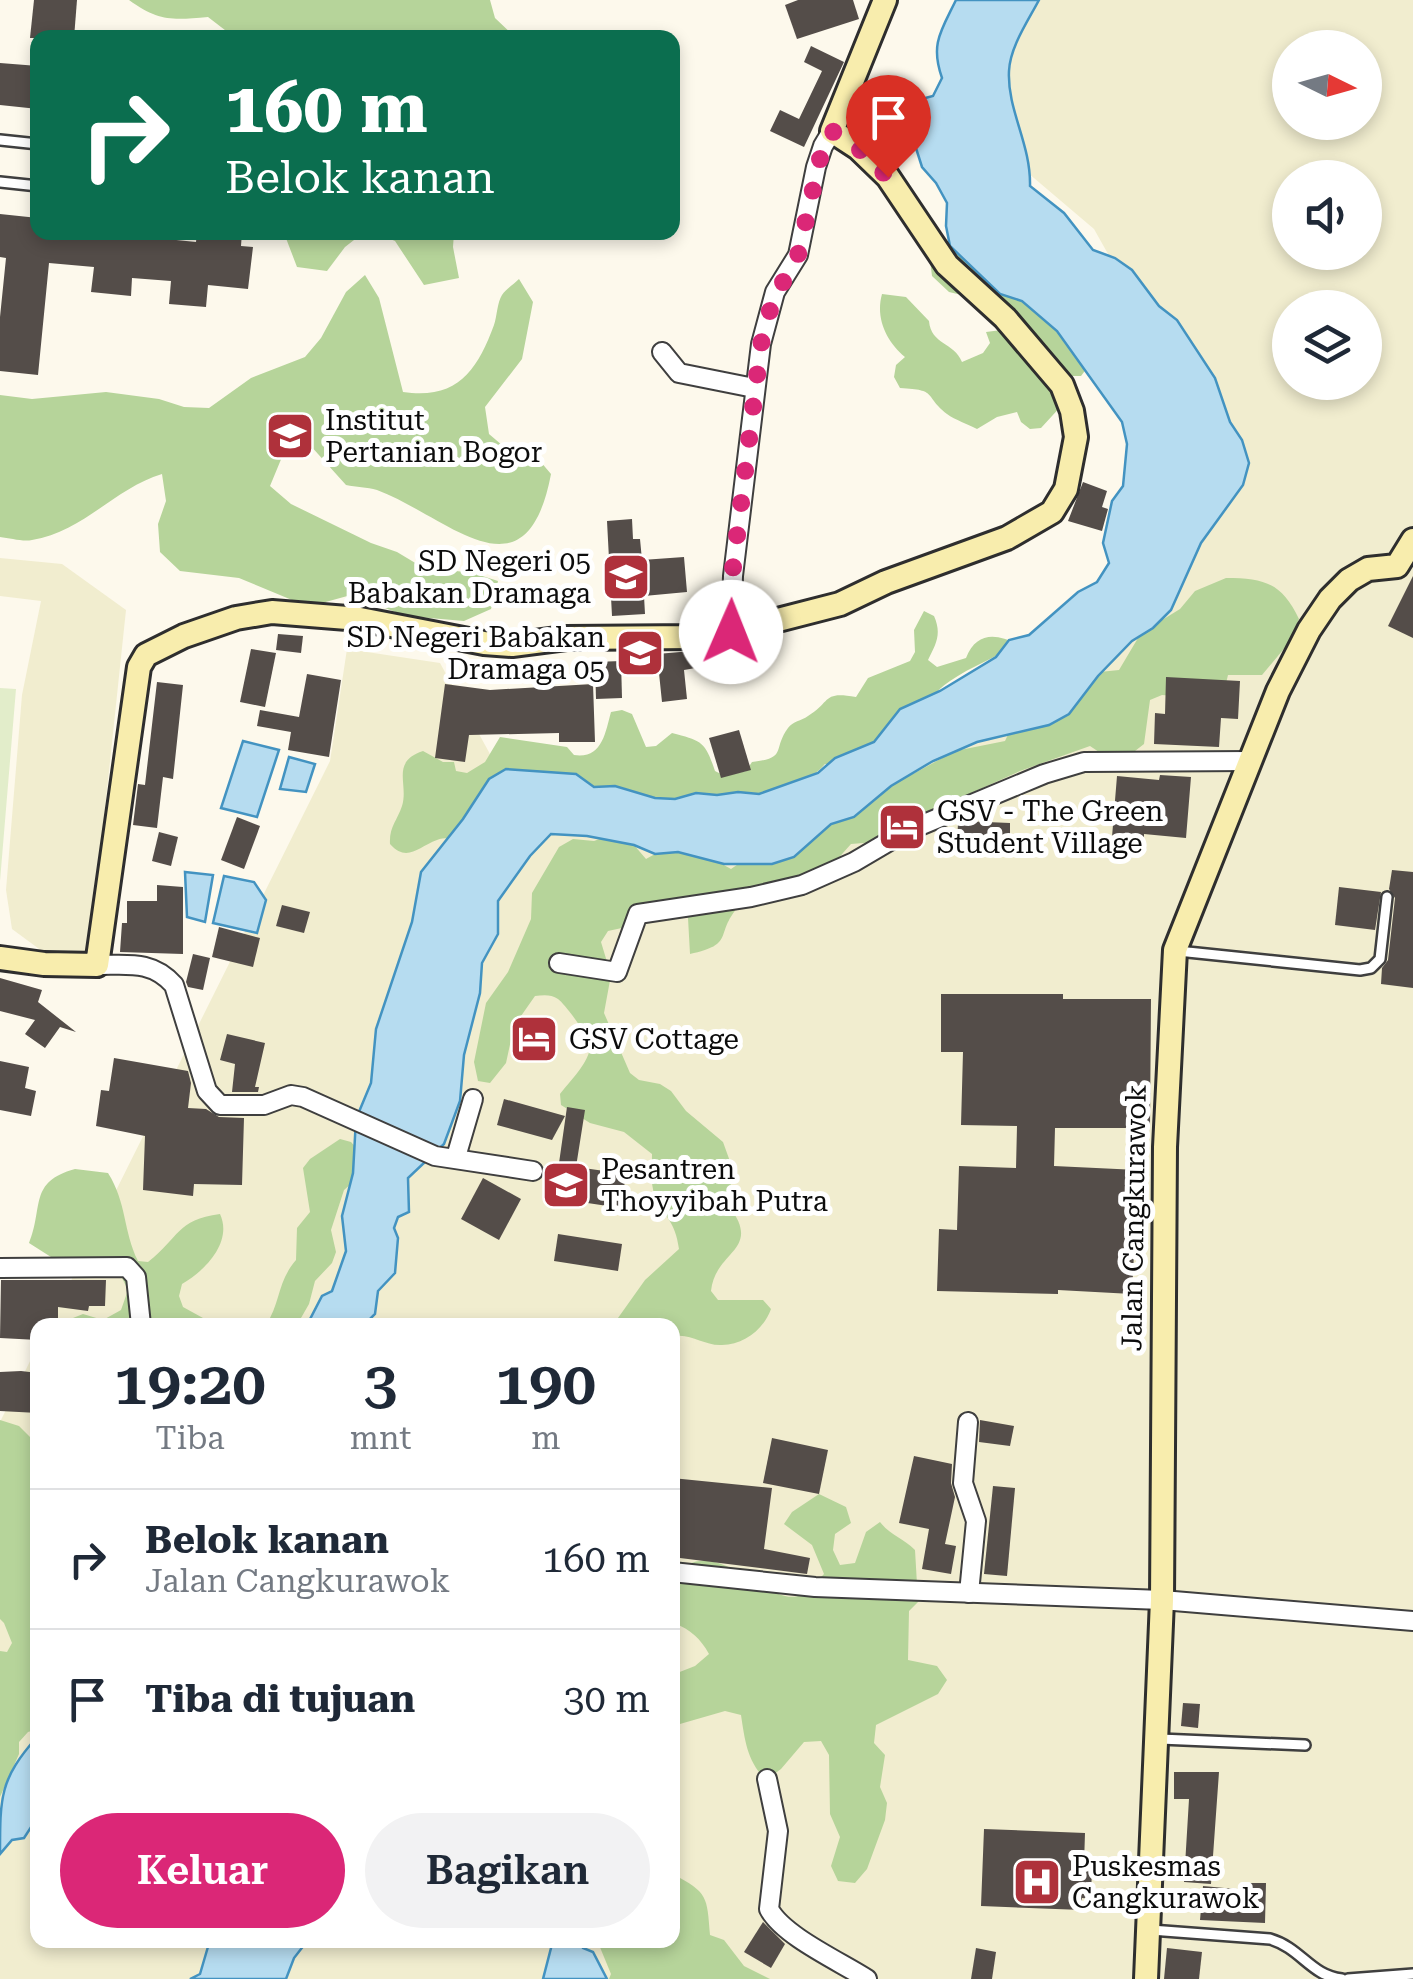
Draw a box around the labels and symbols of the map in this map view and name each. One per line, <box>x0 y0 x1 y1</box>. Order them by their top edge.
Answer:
north arrow <box>1272 30 1382 140</box>
pin <box>846 75 931 178</box>
place label: Institut Pertanian Bogor <box>325 404 542 469</box>
school or university icon: Institut Pertanian Bogor <box>264 410 316 462</box>
place label: SD Negeri 05 Babakan Dramaga <box>348 545 591 610</box>
school or university icon: SD Negeri 05 Babakan Dramaga <box>600 551 652 603</box>
position arrow <box>679 580 783 684</box>
place label: SD Negeri Babakan Dramaga 05 <box>347 621 605 686</box>
school or university icon: SD Negeri Babakan Dramaga 05 <box>614 627 666 679</box>
place label: GSV - The Green Student Village <box>937 795 1163 860</box>
hotel icon: GSV - The Green Student Village <box>876 801 928 853</box>
hotel icon: GSV Cottage <box>508 1013 560 1065</box>
place label: GSV Cottage <box>569 1023 739 1056</box>
street label: Jalan Cangkurawok <box>1115 1084 1153 1352</box>
place label: Pesantren Thoyyibah Putra <box>601 1153 828 1218</box>
school or university icon: Pesantren Thoyyibah Putra <box>540 1159 592 1211</box>
place label: Puskesmas Cangkurawok <box>1072 1850 1260 1915</box>
hospital icon: Puskesmas Cangkurawok <box>1011 1856 1063 1908</box>

